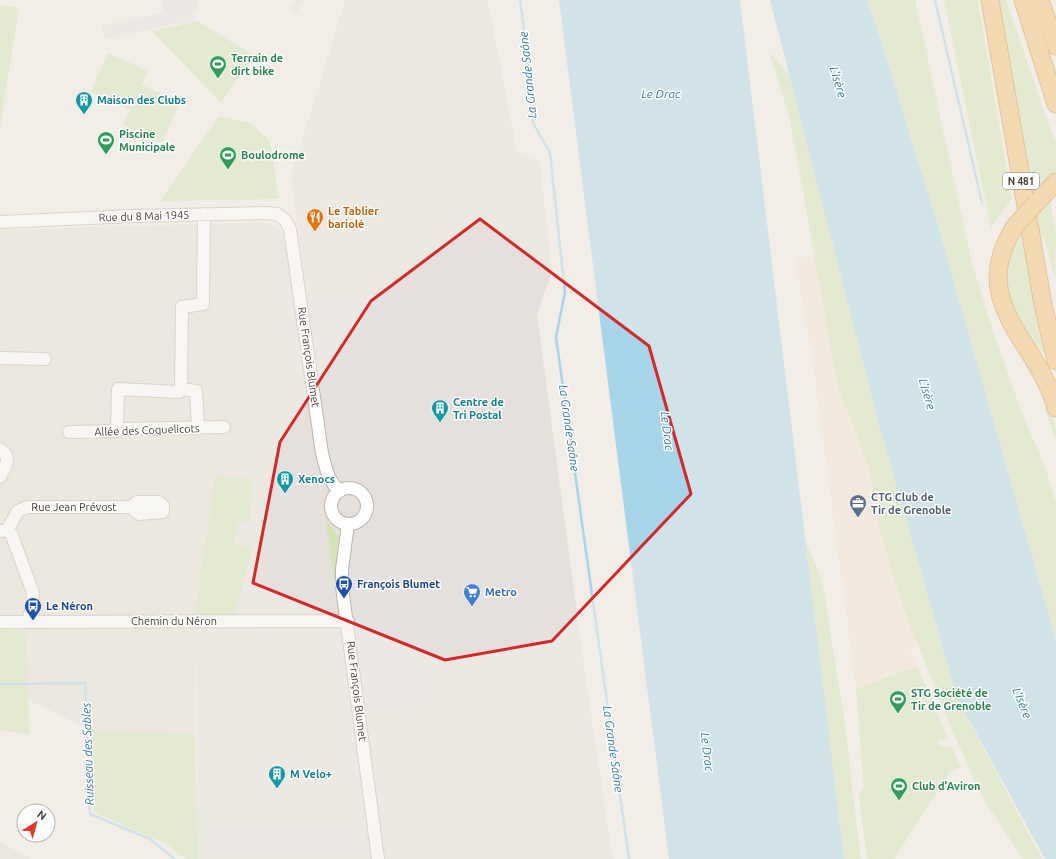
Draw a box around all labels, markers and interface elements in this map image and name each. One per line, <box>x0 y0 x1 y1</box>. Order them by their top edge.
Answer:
water label: La Grande Saône <box>516 31 539 119</box>
place label: Terrain de dirt bike <box>231 52 283 77</box>
sports icon: Terrain de dirt bike <box>208 54 228 79</box>
water label: L'Isère <box>828 65 849 99</box>
water label: Le Drac <box>641 87 681 100</box>
building icon: Maison des Clubs <box>74 90 94 115</box>
place label: Maison des Clubs <box>97 94 186 106</box>
place label: Piscine Municipale <box>119 128 175 153</box>
sports icon: Piscine Municipale <box>96 130 116 155</box>
sports icon: Boulodrome <box>218 145 238 170</box>
place label: Boulodrome <box>241 149 305 161</box>
road number: N 481 <box>1003 173 1039 189</box>
place label: Le Tablier bariolé <box>328 205 379 230</box>
restaurant icon: Le Tablier bariolé <box>305 207 325 232</box>
street label: Rue du 8 Mai 1945 <box>98 208 190 224</box>
street label: Rue François Blumet <box>296 306 322 408</box>
water label: L'Isère <box>917 377 938 411</box>
water label: La Grande Saône <box>557 384 582 472</box>
place label: Centre de Tri Postal <box>453 396 504 421</box>
building icon: Centre de Tri Postal <box>430 398 450 423</box>
water label: Le Drac <box>659 411 676 452</box>
street label: Allée des Coquelicots <box>94 422 200 438</box>
building icon: Xenocs <box>275 469 295 494</box>
place label: Xenocs <box>298 473 335 485</box>
place label: CTG Club de Tir de Grenoble <box>871 491 951 516</box>
office icon: CTG Club de Tir de Grenoble <box>848 493 868 518</box>
street label: Rue Jean Prévost <box>31 501 117 513</box>
bus stop icon: François Blumet <box>334 574 354 599</box>
place label: François Blumet <box>357 578 440 590</box>
supermarket icon: Metro <box>462 582 482 607</box>
place label: Metro <box>485 586 517 598</box>
bus stop icon: Le Néron <box>23 596 43 621</box>
place label: Le Néron <box>46 600 93 612</box>
street label: Chemin du Néron <box>131 615 217 627</box>
street label: Rue François Blumet <box>345 640 369 742</box>
water label: L'Isère <box>1010 686 1034 720</box>
place label: STG Société de Tir de Grenoble <box>911 687 991 712</box>
sports icon: STG Société de Tir de Grenoble <box>888 689 908 714</box>
water label: Ruisseau des Sables <box>79 703 96 806</box>
water label: La Grande Saône <box>601 705 626 793</box>
water label: Le Drac <box>699 732 716 773</box>
building icon: M Velo+ <box>267 764 287 789</box>
place label: M Velo+ <box>290 768 332 780</box>
sports icon: Club d'Aviron <box>889 776 909 801</box>
place label: Club d'Aviron <box>912 780 981 792</box>
north arrow <box>16 803 56 843</box>
text: N <box>35 808 49 822</box>

